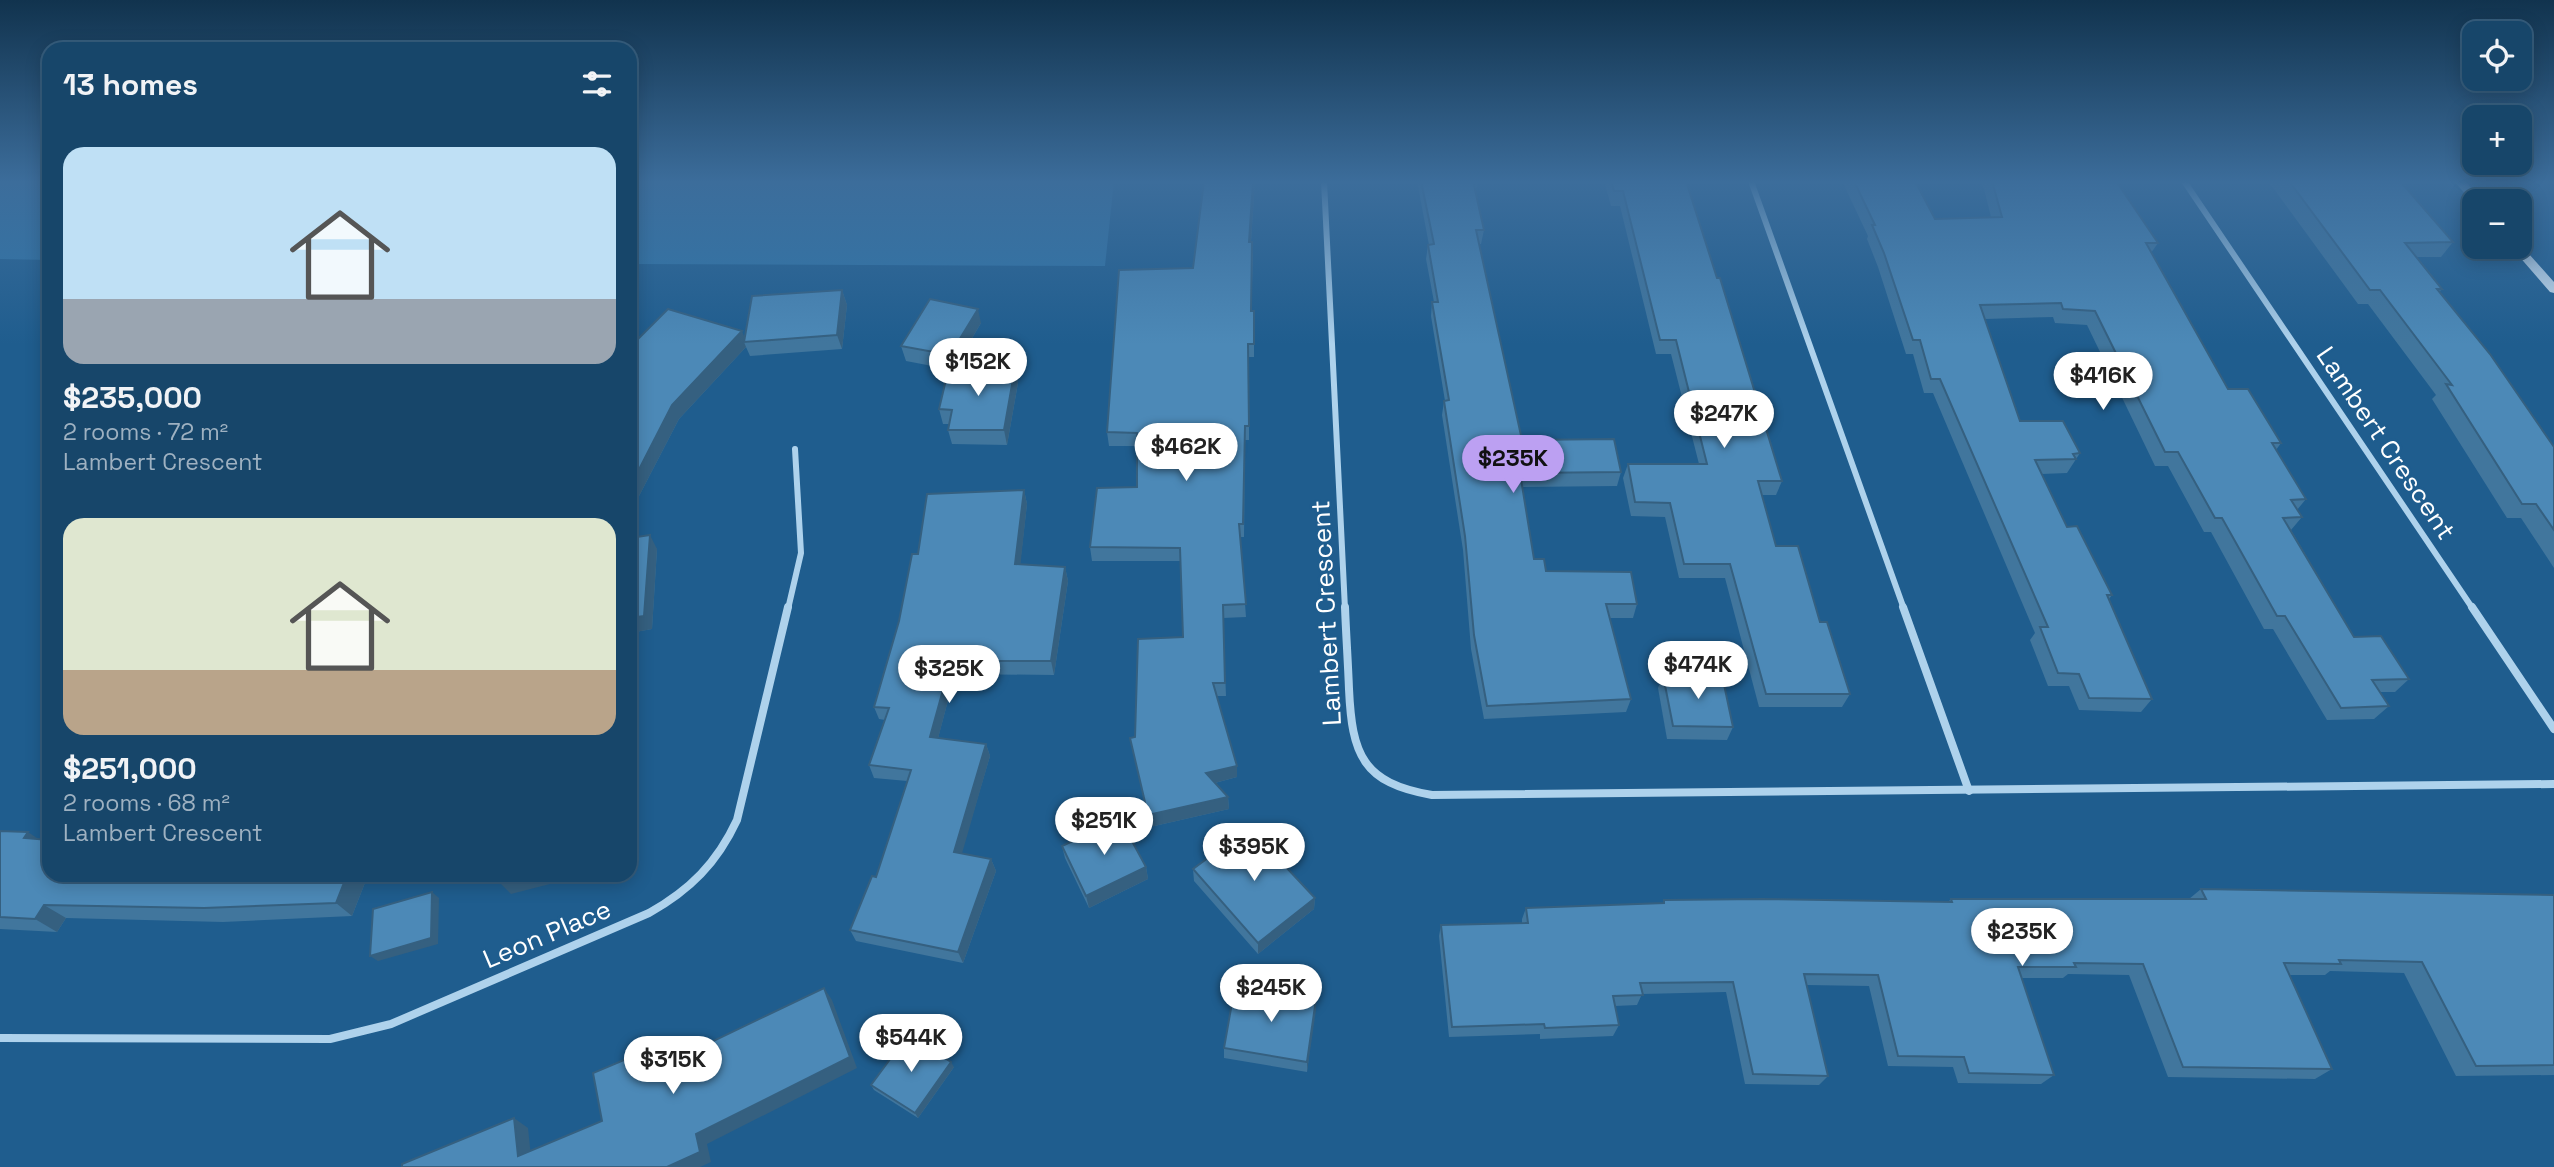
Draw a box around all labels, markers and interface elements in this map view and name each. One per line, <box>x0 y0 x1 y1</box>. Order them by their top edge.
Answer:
map controls <box>2462 21 2532 259</box>
button: locate <box>2462 21 2532 91</box>
text: 13 homes <box>63 65 198 104</box>
icon: filters <box>578 65 616 103</box>
button: + <box>2462 105 2532 175</box>
button: − <box>2462 189 2532 259</box>
icon: home <box>277 192 403 318</box>
pin: $152K <box>929 338 1027 398</box>
street label: Lambert Crescent <box>2309 340 2463 546</box>
text: $152K <box>945 346 1011 376</box>
pin: $416K <box>2054 352 2152 412</box>
text: $416K <box>2070 360 2136 390</box>
text: $235,000 <box>63 378 202 417</box>
pin: $247K <box>1675 391 1773 450</box>
text: $247K <box>1690 398 1758 428</box>
text: 2 rooms · 72 m² <box>63 417 228 447</box>
pin: $462K <box>1137 424 1235 483</box>
text: $462K <box>1151 431 1221 461</box>
pin: $235K <box>1464 435 1562 495</box>
text: $235K <box>1478 443 1548 473</box>
text: Lambert Crescent <box>63 447 263 477</box>
street label: Lambert Crescent <box>1303 499 1349 727</box>
icon: home <box>277 563 403 689</box>
pin: $474K <box>1649 642 1747 701</box>
pin: $325K <box>900 646 998 705</box>
text: $474K <box>1664 649 1732 679</box>
text: $325K <box>914 653 984 683</box>
text: $251,000 <box>63 749 197 788</box>
text: 2 rooms · 68 m² <box>63 788 230 818</box>
pin: $251K <box>1055 798 1153 857</box>
text: $251K <box>1071 805 1137 835</box>
text: Lambert Crescent <box>63 818 263 848</box>
pin: $395K <box>1205 824 1303 883</box>
text: $395K <box>1219 831 1289 861</box>
street label: Leon Place <box>478 892 616 976</box>
pin: $235K <box>1973 908 2071 968</box>
text: $235K <box>1987 916 2057 946</box>
pin: $245K <box>1222 964 1320 1024</box>
text: $245K <box>1236 972 1306 1002</box>
pin: $544K <box>862 1014 960 1074</box>
text: $544K <box>875 1022 947 1052</box>
pin: $315K <box>624 1036 722 1096</box>
text: $315K <box>640 1044 706 1074</box>

